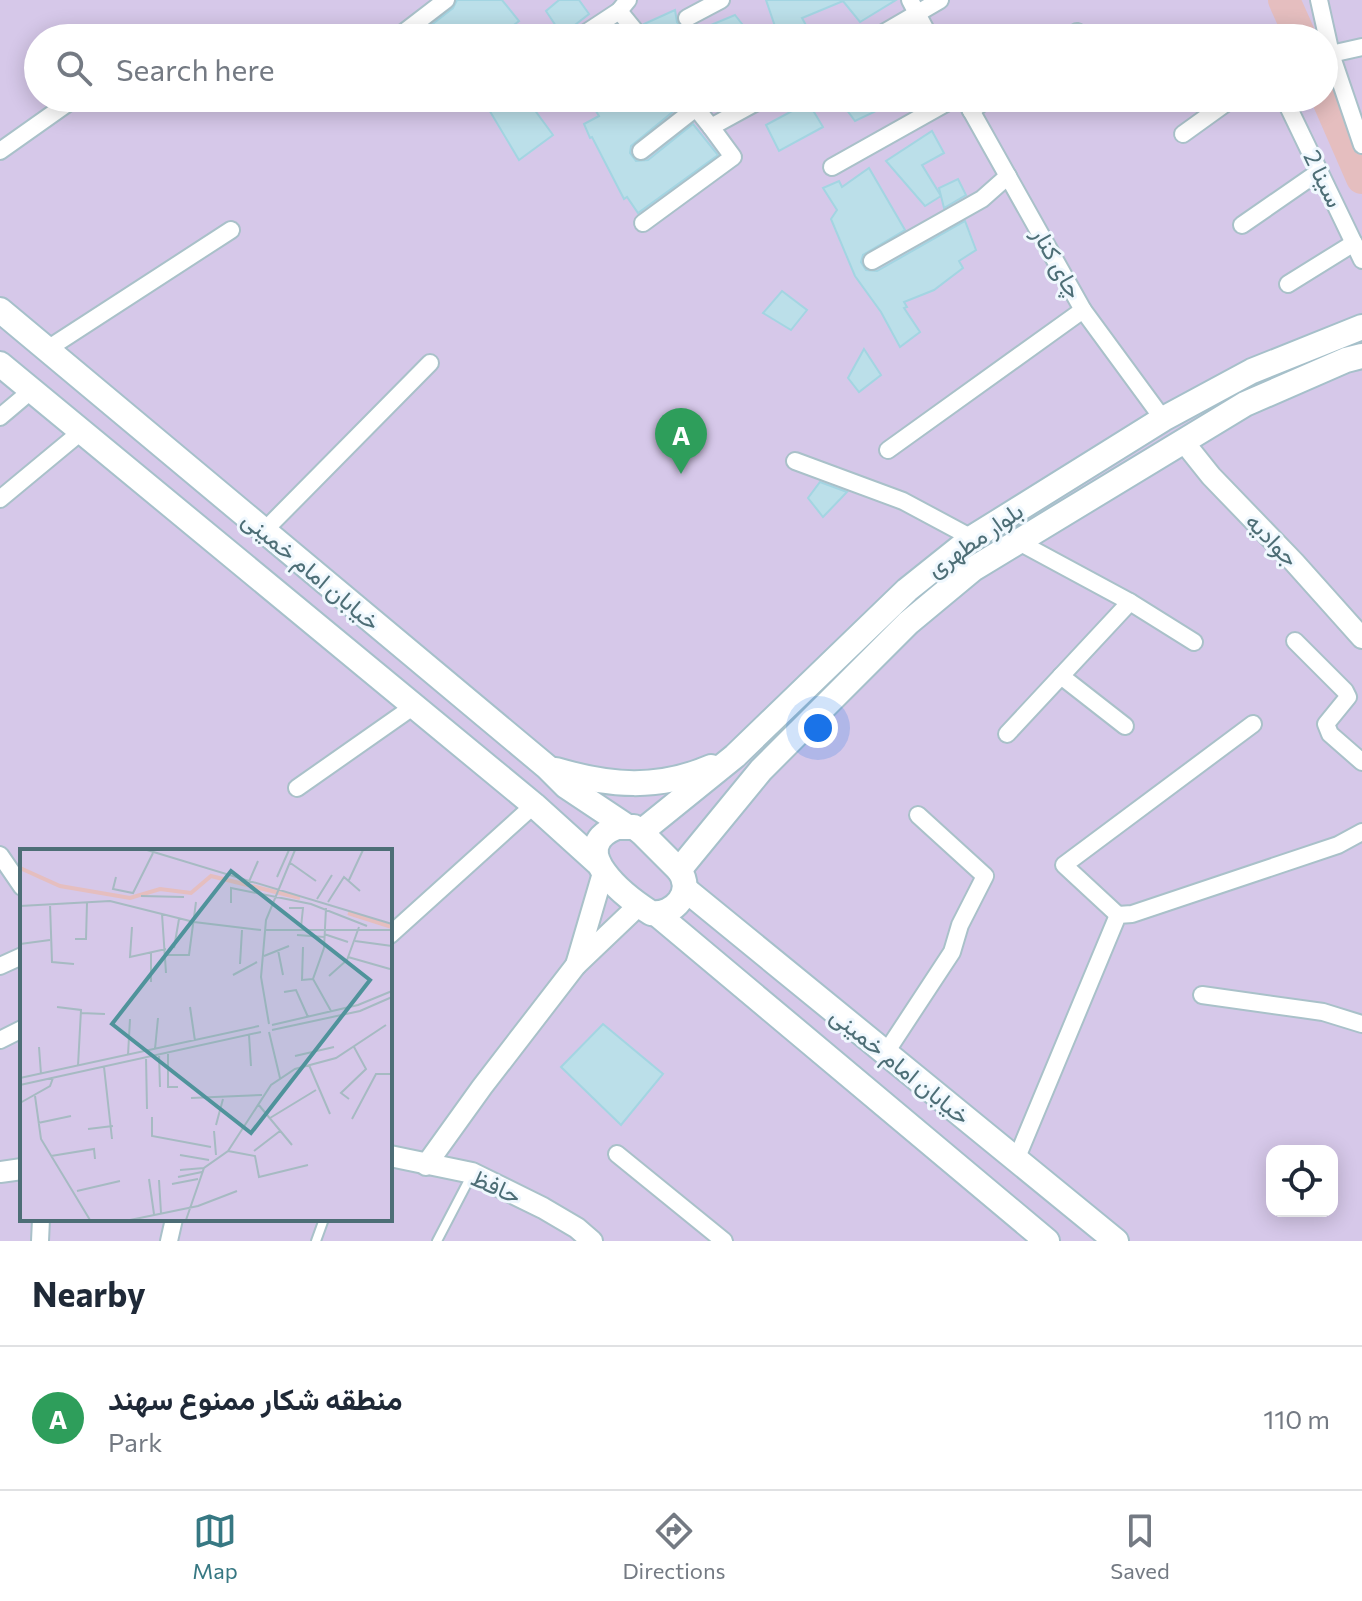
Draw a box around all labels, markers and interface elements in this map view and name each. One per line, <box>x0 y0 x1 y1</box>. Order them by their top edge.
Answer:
search box <box>24 24 1338 112</box>
icon: search <box>52 46 96 90</box>
text: Search here <box>116 50 275 87</box>
street label: سینا 2 <box>1297 145 1351 212</box>
street label: چای کنار <box>1024 221 1090 304</box>
pin: A <box>655 408 707 474</box>
street label: بلوار مطهری <box>920 495 1029 584</box>
street label: خیابان امام خمینی <box>235 504 387 638</box>
street label: جوادیه <box>1239 506 1306 573</box>
your location <box>798 708 838 748</box>
inset map <box>20 849 392 1221</box>
street label: خیابان امام خمینی <box>823 1000 977 1132</box>
map controls <box>1266 1145 1338 1217</box>
button: locate <box>1266 1145 1338 1217</box>
street label: حافظ <box>467 1162 526 1209</box>
text: Nearby <box>32 1272 146 1314</box>
text: منطقه شکار ممنوع سهند <box>108 1379 403 1416</box>
text: A <box>49 1403 67 1434</box>
text: 110 m <box>1263 1403 1330 1434</box>
text: Park <box>108 1426 162 1457</box>
tab: Map <box>192 1509 238 1584</box>
tab: Directions <box>622 1509 726 1584</box>
tab: Saved <box>1110 1509 1170 1584</box>

